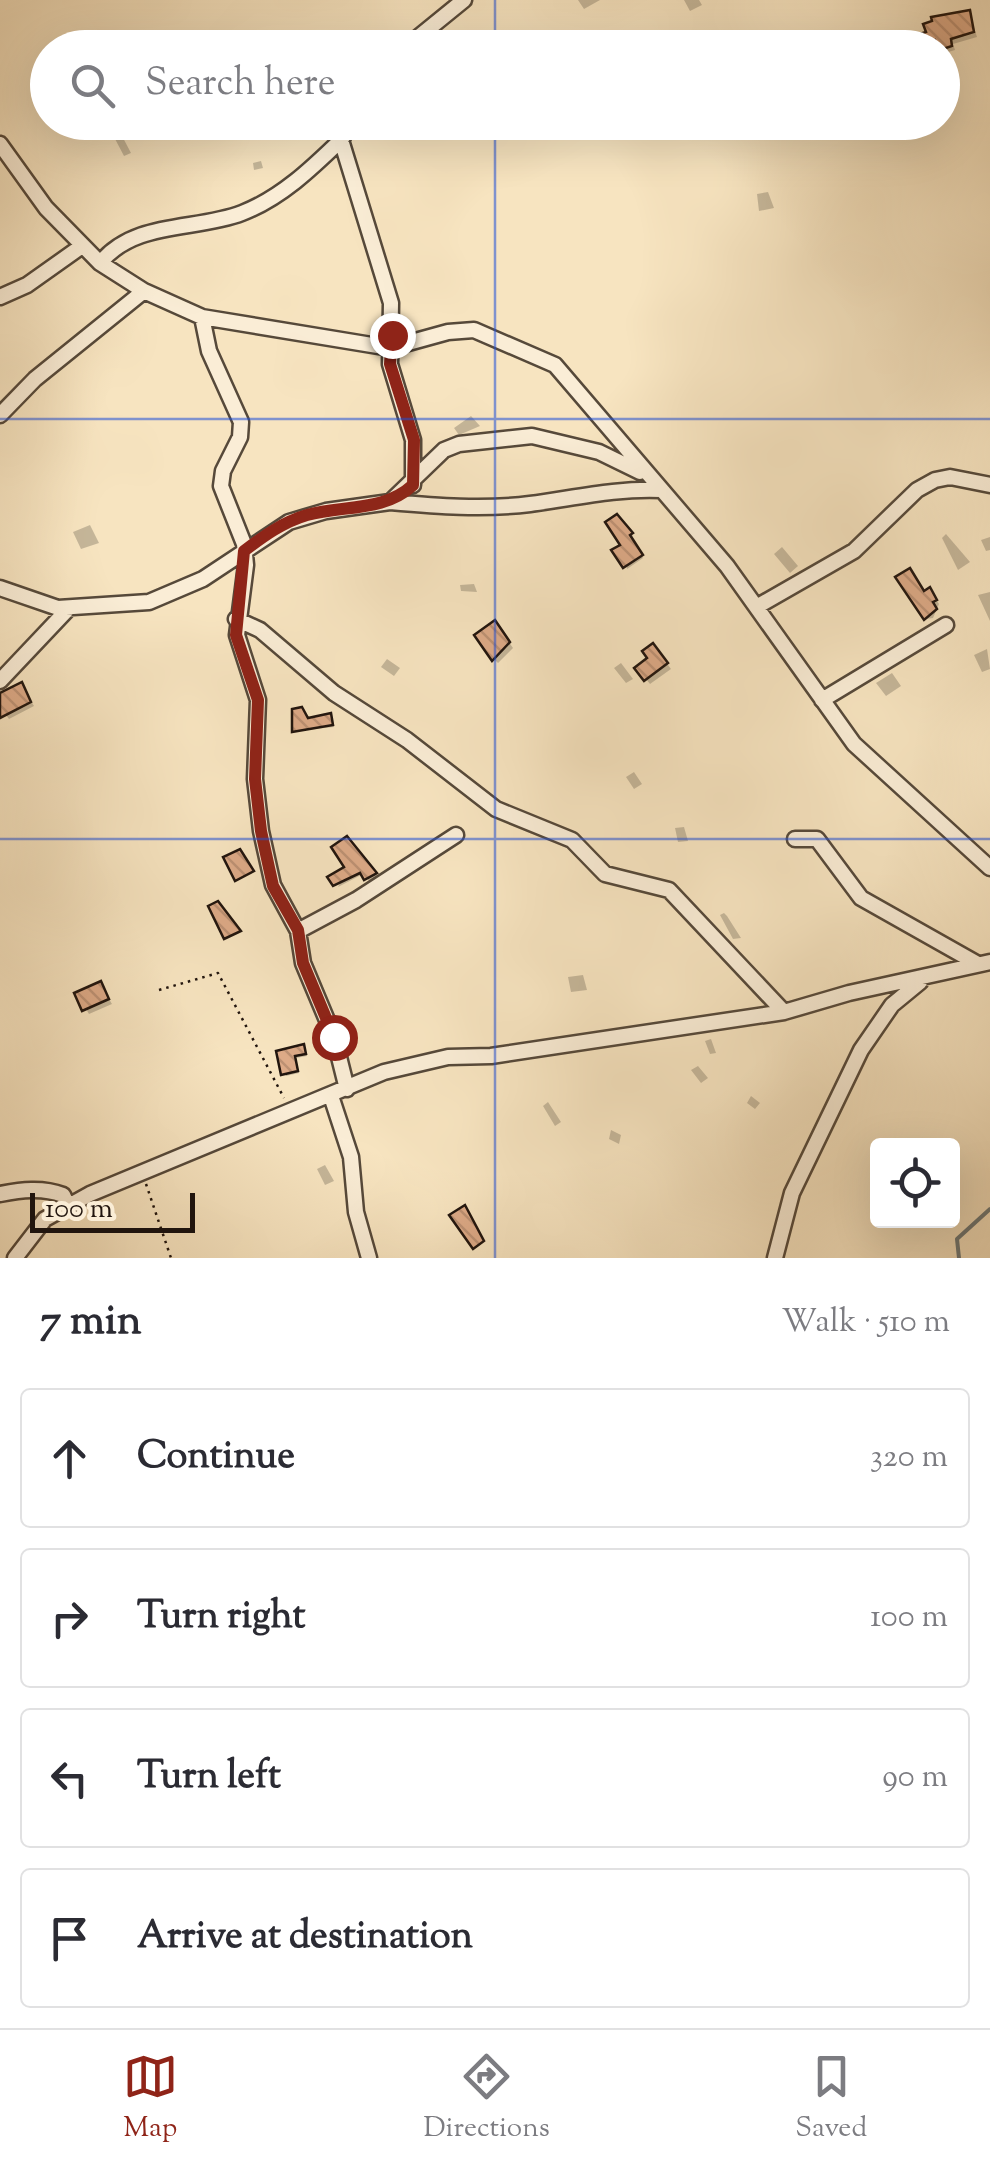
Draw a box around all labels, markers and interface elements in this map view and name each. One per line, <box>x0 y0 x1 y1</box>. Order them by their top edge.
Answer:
search box <box>30 30 960 140</box>
icon: search <box>65 58 120 113</box>
text: Search here <box>145 58 336 112</box>
route end <box>370 313 416 359</box>
route start <box>312 1015 358 1061</box>
map controls <box>870 1138 960 1228</box>
button: locate <box>870 1138 960 1228</box>
scale bar <box>30 1188 195 1232</box>
text: 100 m <box>45 1190 113 1230</box>
text: 7 min <box>40 1293 141 1353</box>
text: Walk · 510 m <box>781 1300 950 1346</box>
icon: ahead <box>42 1431 97 1486</box>
text: Continue <box>137 1431 295 1485</box>
text: 320 m <box>870 1435 948 1481</box>
icon: right <box>42 1591 97 1646</box>
text: Turn right <box>137 1591 305 1645</box>
text: 100 m <box>870 1595 948 1641</box>
icon: left <box>42 1751 97 1806</box>
text: Turn left <box>137 1751 281 1805</box>
text: 90 m <box>882 1755 948 1801</box>
icon: arrive <box>42 1911 97 1966</box>
text: Arrive at destination <box>137 1911 473 1965</box>
tab: Map <box>123 2049 178 2149</box>
tab: Directions <box>423 2049 550 2149</box>
tab: Saved <box>795 2049 867 2149</box>

